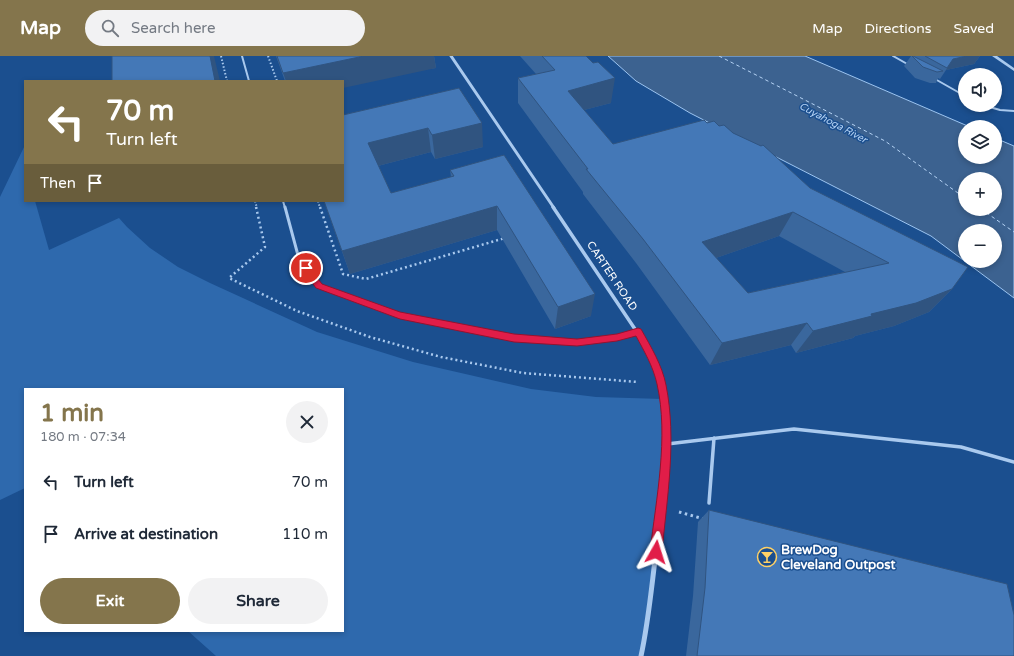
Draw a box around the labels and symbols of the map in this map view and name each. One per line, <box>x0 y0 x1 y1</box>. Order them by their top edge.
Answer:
water label: Cuyahoga River <box>797 100 870 146</box>
street label: CARTER ROAD <box>584 239 640 313</box>
pin <box>289 251 323 285</box>
position arrow <box>635 531 677 573</box>
place label: BrewDog Cleveland Outpost <box>781 542 895 573</box>
bar icon: BrewDog Cleveland Outpost <box>756 546 778 568</box>

